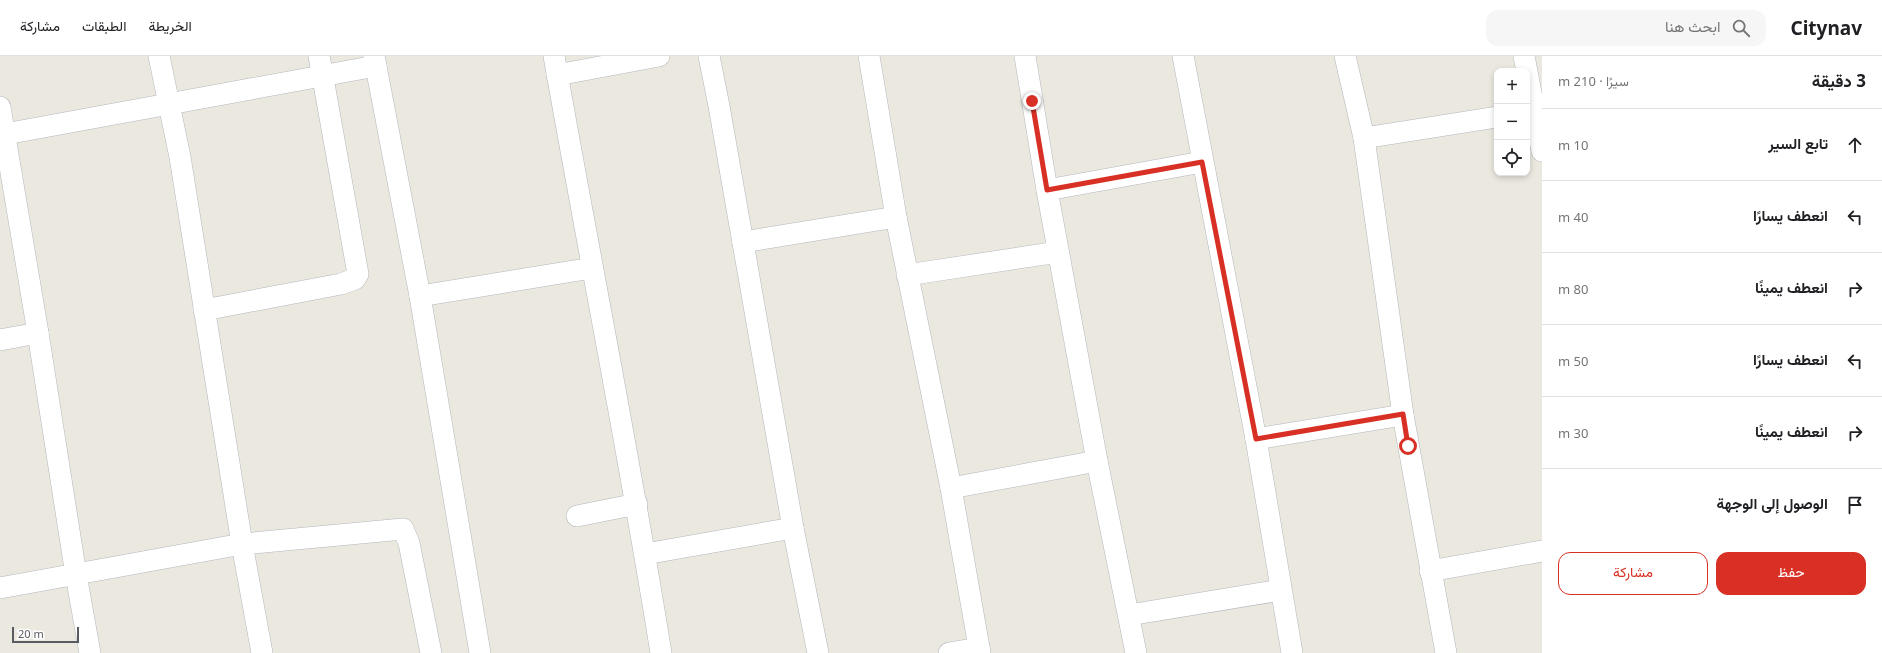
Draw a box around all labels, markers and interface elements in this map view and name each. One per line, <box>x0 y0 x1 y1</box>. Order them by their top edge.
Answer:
search box <box>1486 10 1766 46</box>
text: Citynav <box>1790 15 1862 41</box>
text: مشاركة <box>20 16 60 35</box>
text: الطبقات <box>82 16 126 35</box>
text: الخريطة <box>148 16 192 35</box>
text: ابحث هنا <box>1665 16 1720 36</box>
icon: search <box>1730 17 1752 39</box>
map controls <box>1494 68 1530 176</box>
button: + <box>1494 68 1530 104</box>
text: 3 دقيقة <box>1812 69 1866 92</box>
text: سيرًا · 210 m <box>1558 72 1629 90</box>
route end <box>1023 92 1041 110</box>
button: − <box>1494 104 1530 140</box>
text: تابع السير <box>1768 133 1828 153</box>
icon: ahead <box>1844 134 1866 156</box>
text: 10 m <box>1558 136 1588 154</box>
button: locate <box>1494 140 1530 176</box>
text: انعطف يسارًا <box>1753 205 1828 225</box>
icon: left <box>1844 206 1866 228</box>
text: 40 m <box>1558 208 1588 226</box>
text: انعطف يمينًا <box>1755 277 1828 297</box>
icon: right <box>1844 278 1866 300</box>
text: 80 m <box>1558 280 1588 298</box>
text: انعطف يسارًا <box>1753 349 1828 369</box>
icon: left <box>1844 350 1866 372</box>
text: 50 m <box>1558 352 1588 370</box>
text: انعطف يمينًا <box>1755 421 1828 441</box>
icon: right <box>1844 422 1866 444</box>
text: 30 m <box>1558 424 1588 442</box>
route start <box>1399 437 1417 455</box>
text: الوصول إلى الوجهة <box>1717 493 1828 513</box>
icon: arrive <box>1844 494 1866 516</box>
button: مشاركة <box>1558 552 1708 595</box>
button: حفظ <box>1716 552 1866 595</box>
scale bar <box>12 625 79 644</box>
text: 20 m <box>18 626 44 641</box>

